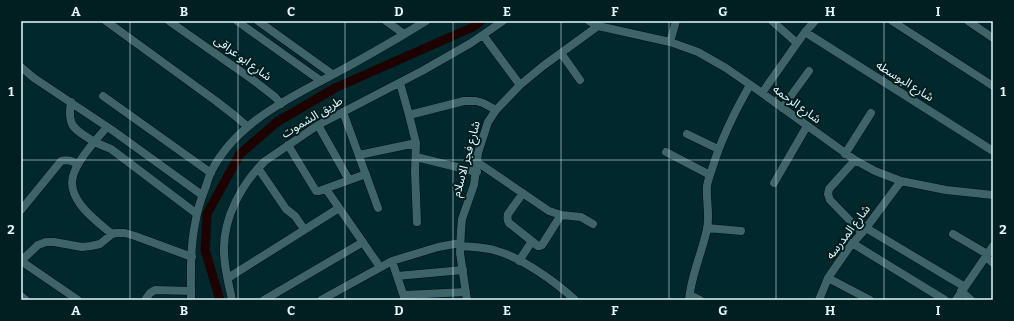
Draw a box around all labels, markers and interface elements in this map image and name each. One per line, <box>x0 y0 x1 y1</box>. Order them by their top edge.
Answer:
text: A <box>71 4 81 19</box>
text: B <box>180 4 188 19</box>
text: C <box>287 4 295 19</box>
text: D <box>394 4 404 19</box>
text: E <box>503 4 511 19</box>
text: F <box>611 4 619 19</box>
text: G <box>718 4 728 19</box>
text: H <box>825 4 835 19</box>
text: I <box>936 4 941 19</box>
street label: شارع ابو عراقى <box>210 33 274 85</box>
street label: شارع البوسطه <box>873 58 936 106</box>
street label: شارع الرحمه <box>769 82 824 128</box>
text: 1 <box>8 84 14 99</box>
text: 1 <box>1000 84 1006 99</box>
street label: طريق الشموت <box>279 93 346 142</box>
street label: شارع فجر الاسلام <box>449 119 485 199</box>
street label: شارع المدرسه <box>823 202 875 263</box>
text: 2 <box>7 222 15 237</box>
text: 2 <box>999 222 1007 237</box>
text: A <box>71 303 81 318</box>
text: B <box>180 303 188 318</box>
text: C <box>287 303 295 318</box>
text: D <box>394 303 404 318</box>
text: E <box>503 303 511 318</box>
text: F <box>611 303 619 318</box>
text: G <box>718 303 728 318</box>
text: H <box>825 303 835 318</box>
text: I <box>936 303 941 318</box>

